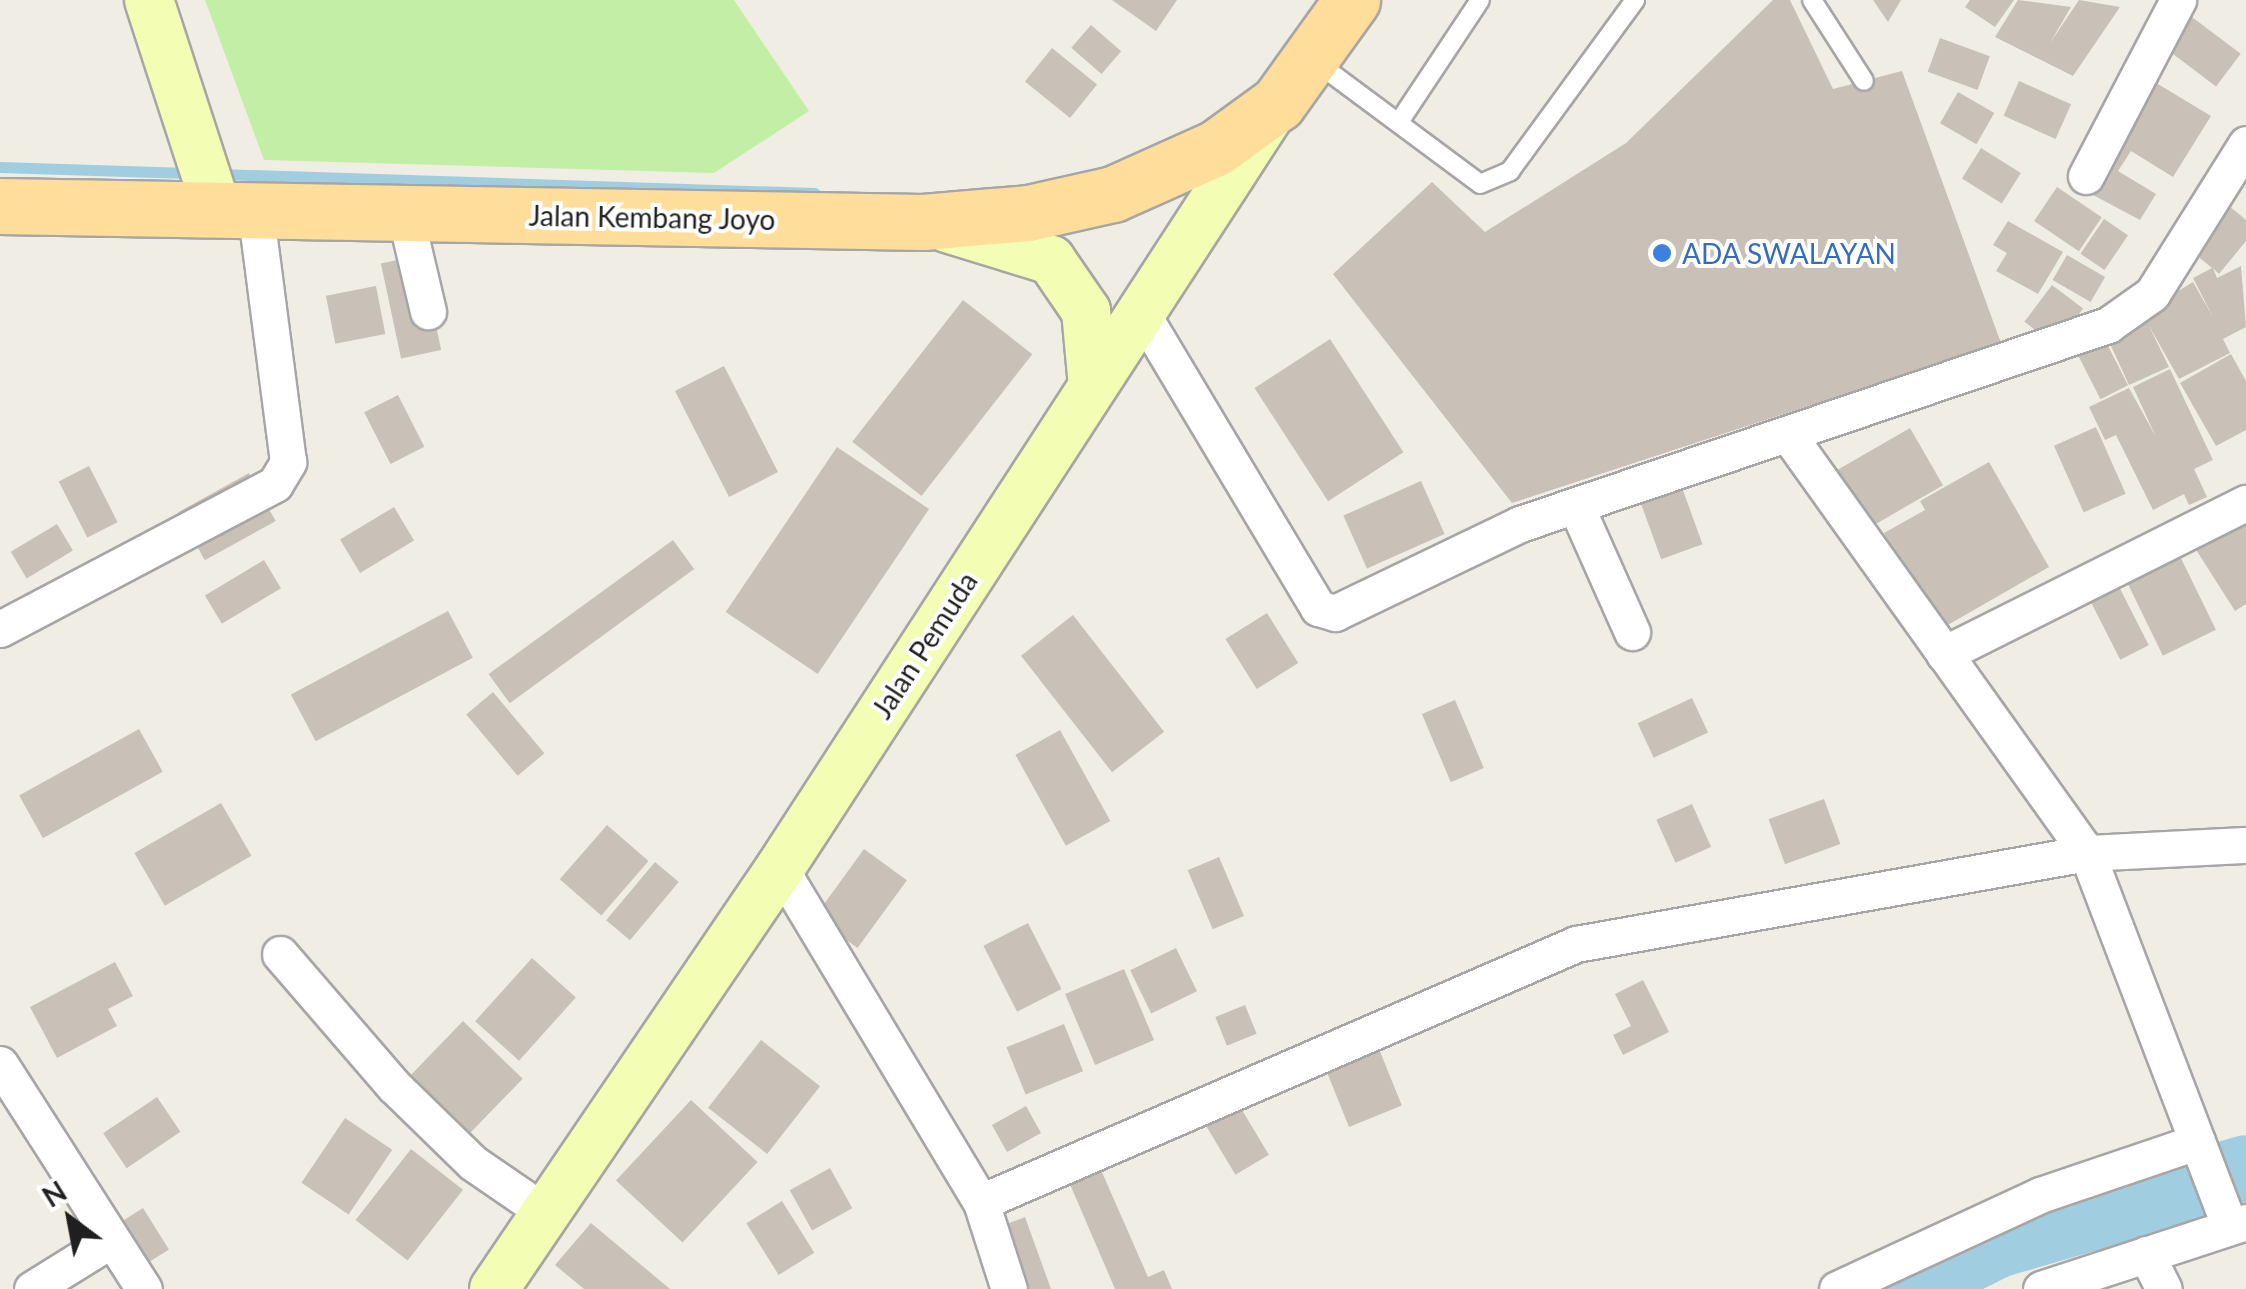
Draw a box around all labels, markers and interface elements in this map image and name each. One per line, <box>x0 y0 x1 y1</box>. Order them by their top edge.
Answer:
street label: Jalan Kembang Joyo <box>528 198 776 236</box>
place label: ADA SWALAYAN <box>1682 236 1897 270</box>
marker: ADA SWALAYAN <box>1651 242 1673 264</box>
street label: Jalan Pemuda <box>864 566 984 724</box>
north arrow <box>20 1169 120 1269</box>
text: N <box>36 1173 72 1214</box>

